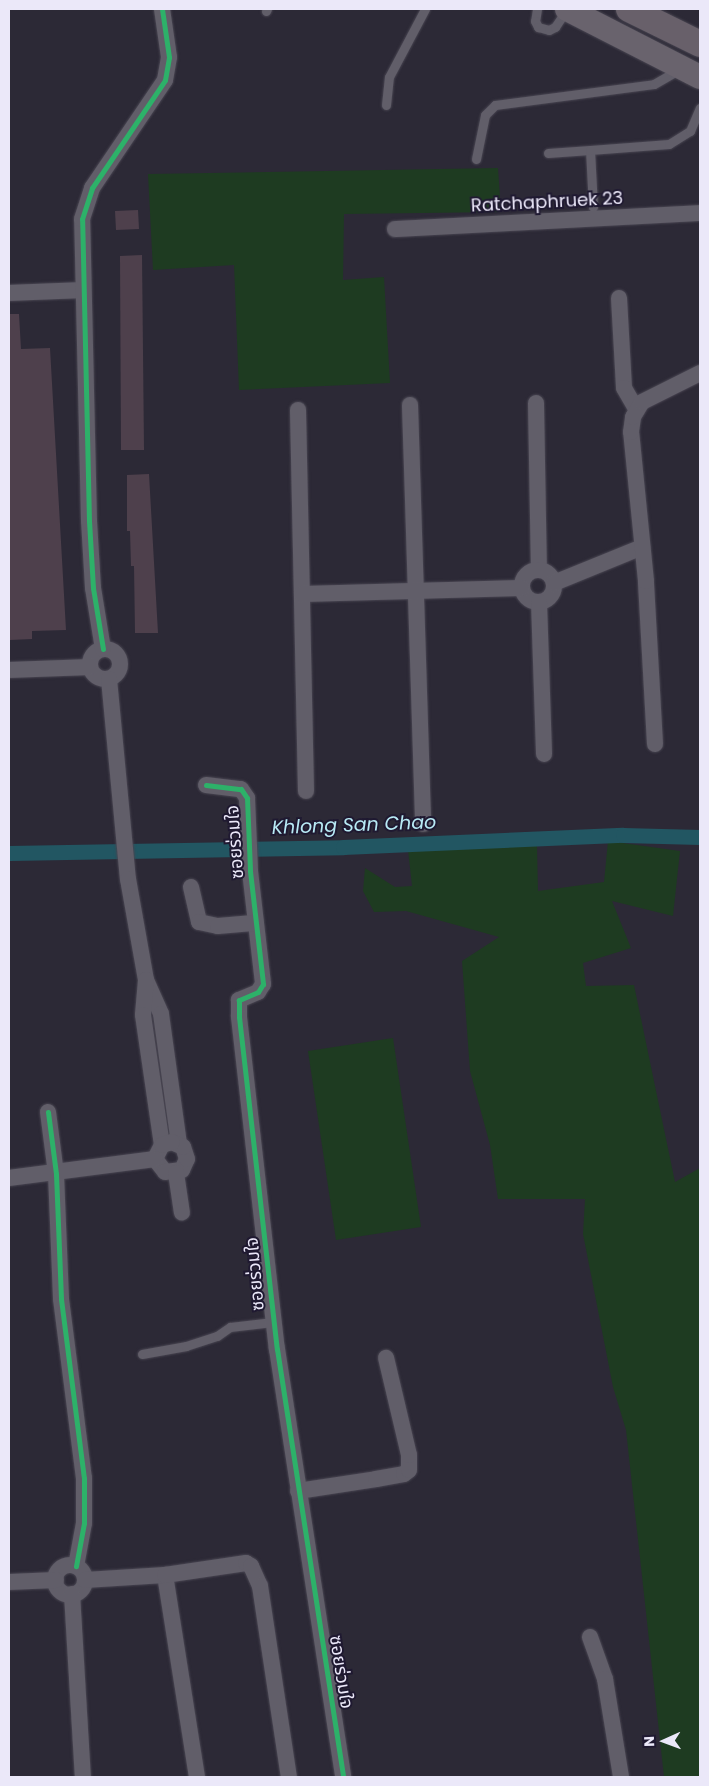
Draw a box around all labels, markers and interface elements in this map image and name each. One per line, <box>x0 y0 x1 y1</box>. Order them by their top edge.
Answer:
street label: Ratchaphruek 23 <box>470 187 624 217</box>
street label: ซอยร่วมใจ <box>222 804 248 880</box>
water label: Khlong San Chao <box>271 811 437 839</box>
street label: ซอยร่วมใจ <box>241 1236 269 1312</box>
street label: ซอยร่วมใจ <box>325 1634 357 1710</box>
north arrow <box>639 1716 689 1766</box>
text: N <box>639 1736 659 1747</box>

